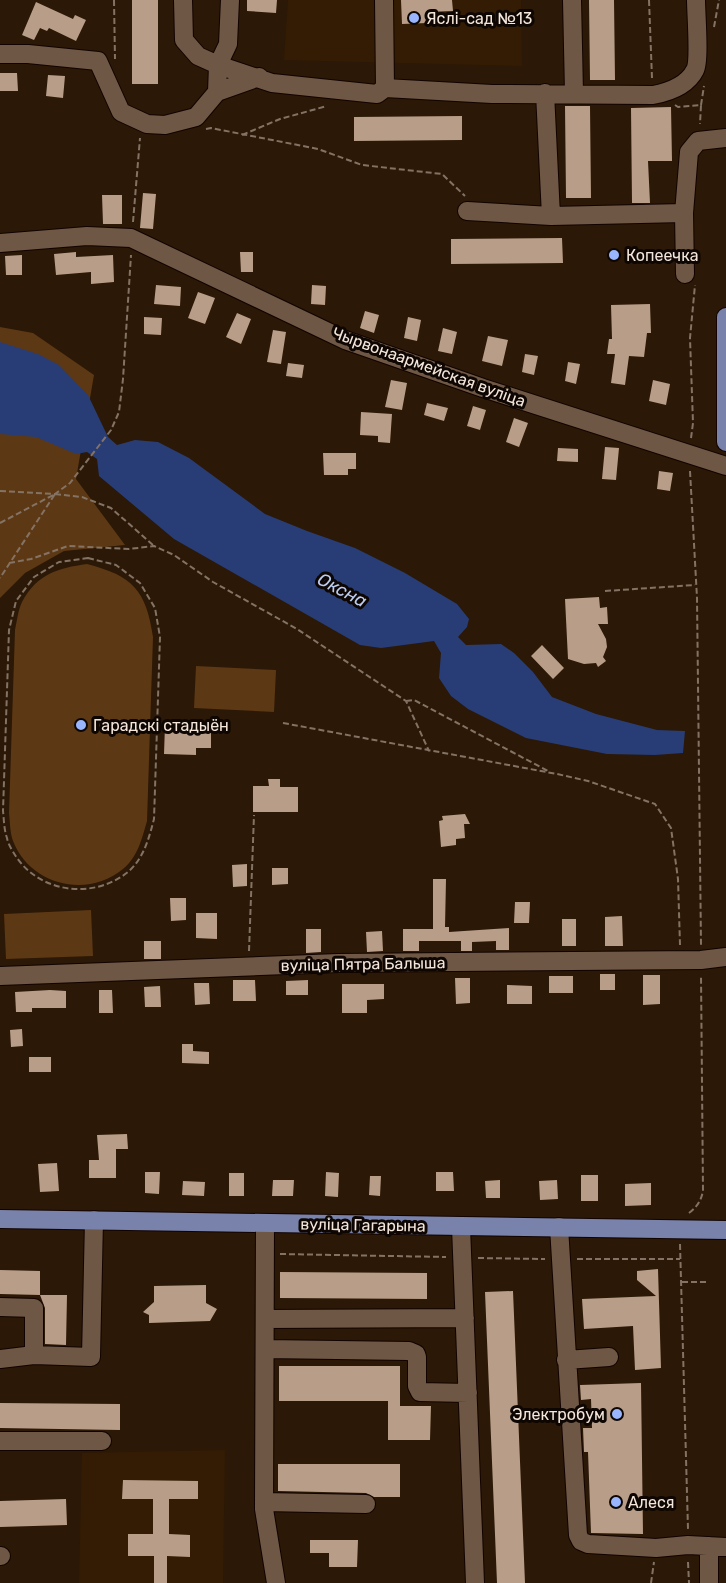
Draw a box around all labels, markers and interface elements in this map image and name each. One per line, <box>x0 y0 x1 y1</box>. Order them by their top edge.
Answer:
place label: Яслі-сад №13 <box>426 9 532 28</box>
marker: Яслі-сад №13 <box>407 11 421 25</box>
place label: Копеечка <box>626 246 699 265</box>
marker: Копеечка <box>607 248 621 262</box>
street label: Чырвонаармейская вуліца <box>330 323 528 411</box>
water label: Оксна <box>314 568 371 612</box>
place label: Гарадскі стадыён <box>93 716 229 735</box>
marker: Гарадскі стадыён <box>74 718 88 732</box>
street label: вуліца Пятра Балыша <box>280 953 446 975</box>
street label: вуліца Гагарына <box>300 1214 426 1236</box>
place label: Электробум <box>512 1405 605 1424</box>
marker: Электробум <box>610 1407 624 1421</box>
place label: Алеся <box>628 1493 675 1512</box>
marker: Алеся <box>609 1495 623 1509</box>

